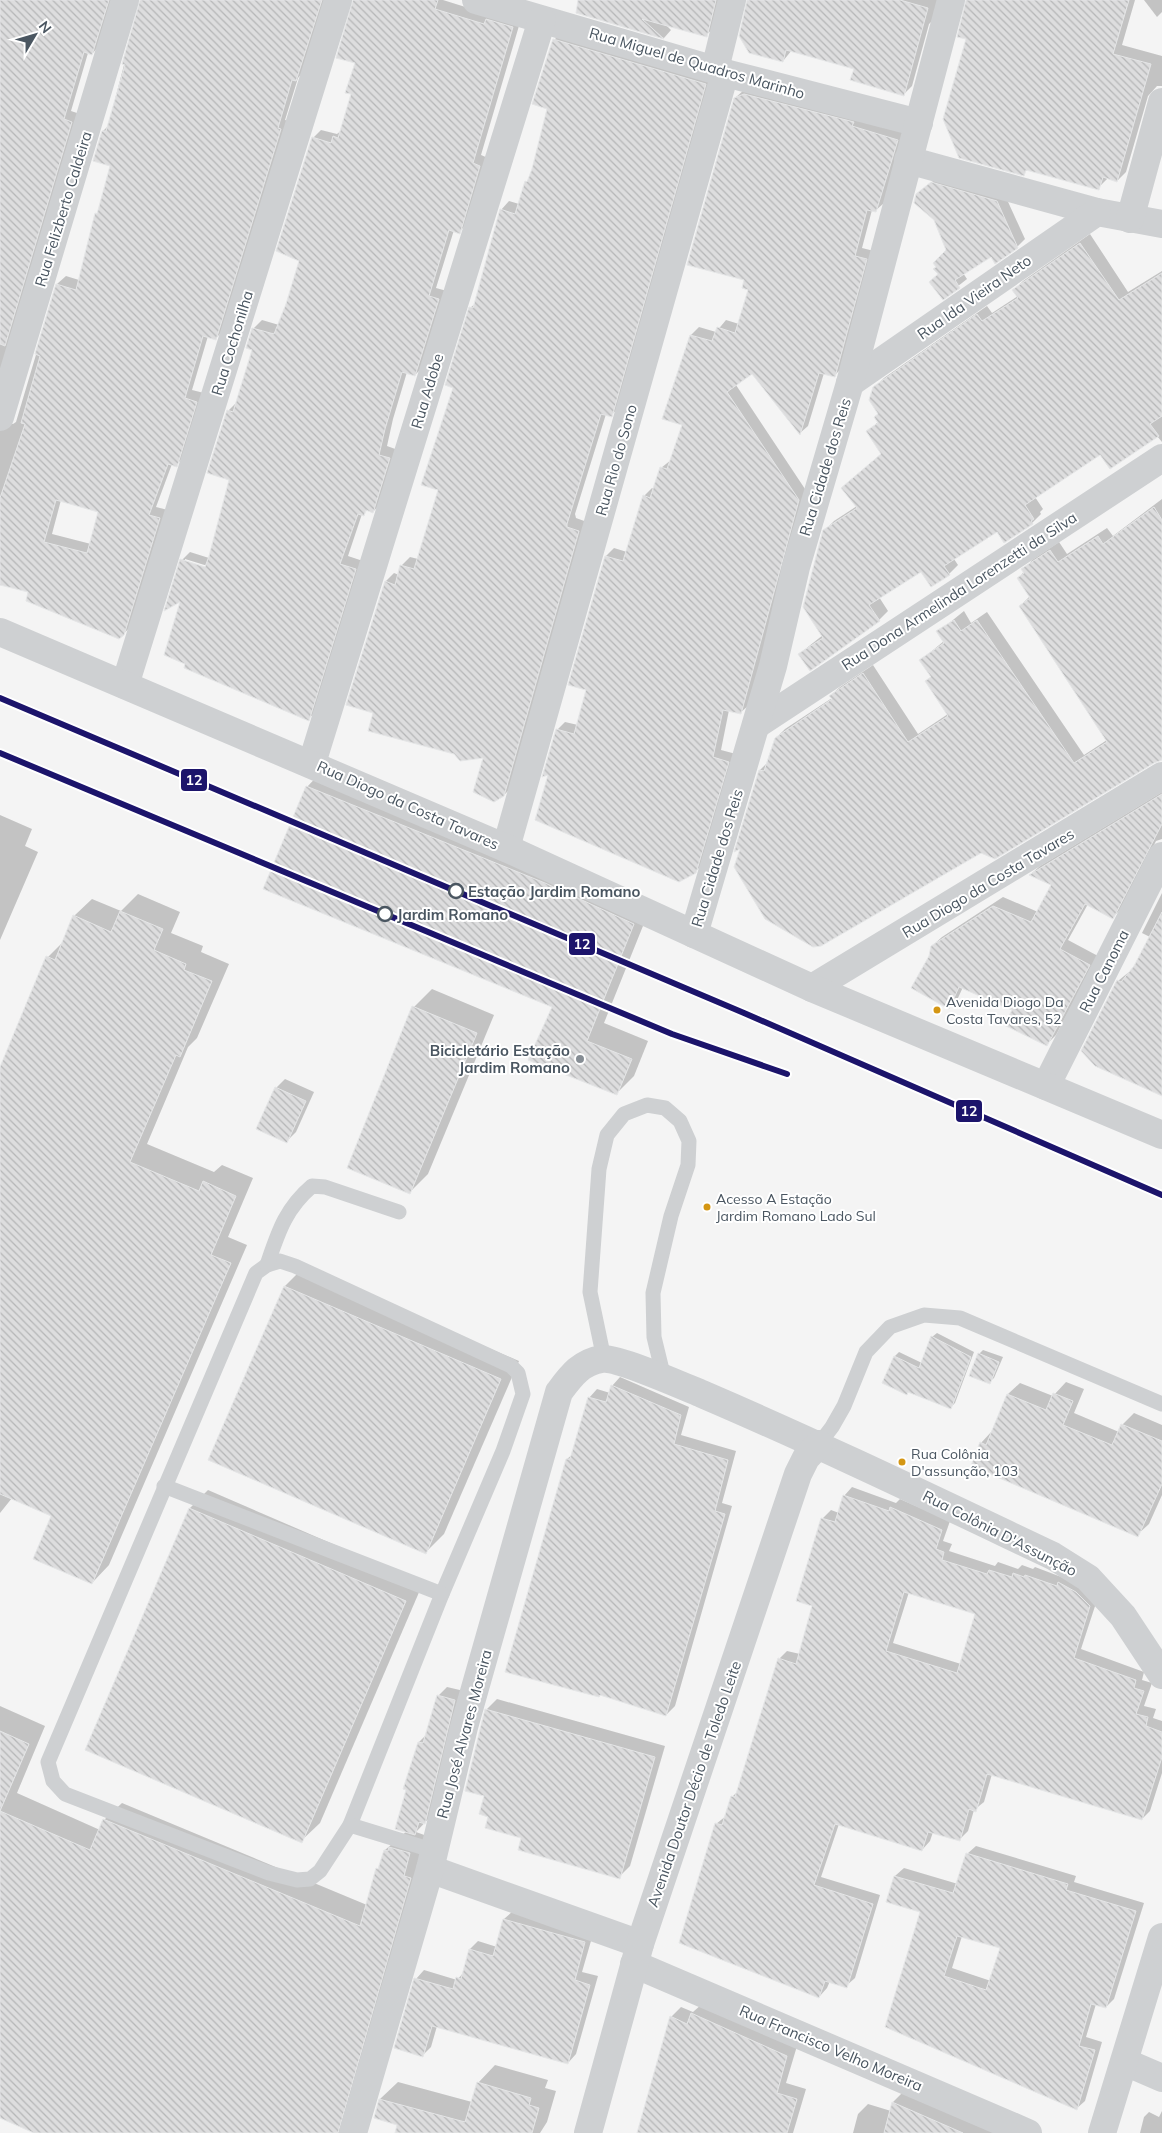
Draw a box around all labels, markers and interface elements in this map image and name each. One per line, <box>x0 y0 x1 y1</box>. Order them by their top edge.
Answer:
north arrow <box>10 10 60 60</box>
text: N <box>35 17 56 37</box>
street label: Rua Miguel de Quadros Marinho <box>587 23 807 103</box>
street label: Rua Felizberto Caldeira <box>30 129 96 289</box>
street label: Rua Ida Vieira Neto <box>913 251 1035 343</box>
street label: Rua Cochonilha <box>207 288 257 398</box>
street label: Rua Adobe <box>407 351 447 431</box>
street label: Rua Cidade dos Reis <box>795 396 855 538</box>
street label: Rua Rio do Sono <box>591 402 641 518</box>
street label: Rua Dona Armelinda Lorenzetti da Silva <box>838 508 1080 674</box>
street label: Rua Diogo da Costa Tavares <box>314 756 502 854</box>
line badge: 12 <box>180 768 208 792</box>
text: 12 <box>186 771 202 789</box>
street label: Rua Cidade dos Reis <box>687 787 747 929</box>
street label: Rua Diogo da Costa Tavares <box>899 824 1077 942</box>
place label: Estação Jardim Romano <box>468 882 640 901</box>
marker: Estação Jardim Romano <box>448 883 464 899</box>
place label: Jardim Romano <box>397 905 508 924</box>
marker: Jardim Romano <box>377 906 393 922</box>
street label: Rua Canoma <box>1075 926 1133 1016</box>
line badge: 12 <box>568 932 596 956</box>
text: 12 <box>574 935 590 953</box>
place label: Avenida Diogo Da Costa Tavares, 52 <box>946 993 1064 1028</box>
marker: Avenida Diogo Da Costa Tavares, 52 <box>932 1005 942 1015</box>
place label: Bicicletário Estação Jardim Romano <box>430 1041 570 1077</box>
marker: Bicicletário Estação Jardim Romano <box>574 1053 586 1065</box>
line badge: 12 <box>955 1099 983 1123</box>
text: 12 <box>961 1102 977 1120</box>
place label: Acesso A Estação Jardim Romano Lado Sul <box>716 1190 876 1225</box>
marker: Acesso A Estação Jardim Romano Lado Sul <box>702 1202 712 1212</box>
place label: Rua Colônia D'assunção, 103 <box>911 1445 1018 1480</box>
marker: Rua Colônia D'assunção, 103 <box>897 1457 907 1467</box>
street label: Rua Colônia D'Assunção <box>920 1486 1080 1580</box>
street label: Rua José Alvares Moreira <box>432 1647 496 1821</box>
street label: Avenida Doutor Décio de Toledo Leite <box>643 1658 745 1910</box>
street label: Rua Francisco Velho Moreira <box>737 2001 925 2095</box>

